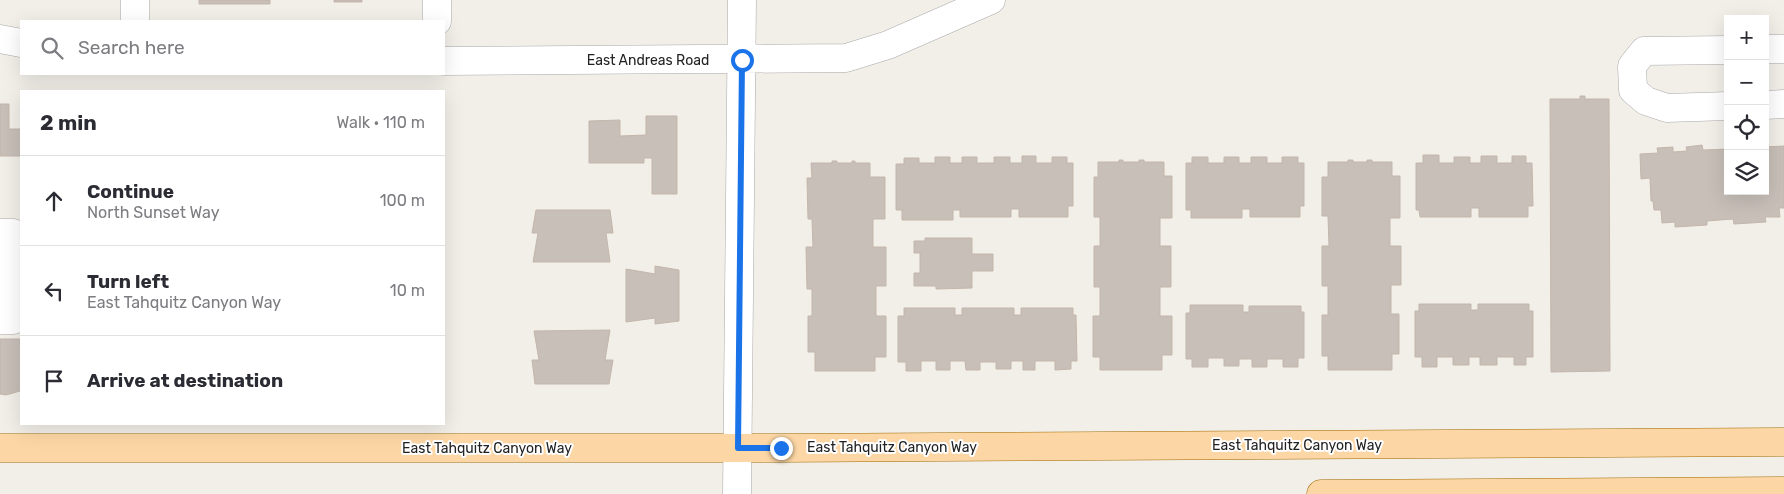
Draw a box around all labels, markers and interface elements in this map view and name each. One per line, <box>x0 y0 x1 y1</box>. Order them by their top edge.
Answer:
map controls <box>1724 15 1769 195</box>
button: + <box>1724 15 1769 60</box>
search box <box>20 20 445 75</box>
icon: search <box>38 34 66 62</box>
text: Search here <box>78 36 185 59</box>
route start <box>731 49 754 72</box>
street label: East Andreas Road <box>587 52 709 69</box>
button: − <box>1724 60 1769 105</box>
button: locate <box>1724 105 1769 150</box>
text: 2 min <box>40 110 97 135</box>
text: Walk · 110 m <box>337 113 425 132</box>
button: layers <box>1724 150 1769 195</box>
text: Continue <box>87 180 174 203</box>
icon: ahead <box>40 187 68 215</box>
text: 100 m <box>380 191 425 210</box>
text: North Sunset Way <box>87 203 220 222</box>
text: Turn left <box>87 270 169 293</box>
icon: left <box>40 277 68 305</box>
text: 10 m <box>390 281 425 300</box>
text: East Tahquitz Canyon Way <box>87 293 281 312</box>
icon: arrive <box>40 367 68 395</box>
text: Arrive at destination <box>87 369 283 392</box>
route end <box>770 437 793 460</box>
street label: East Tahquitz Canyon Way <box>1212 437 1382 454</box>
street label: East Tahquitz Canyon Way <box>807 439 977 456</box>
street label: East Tahquitz Canyon Way <box>402 440 572 457</box>

